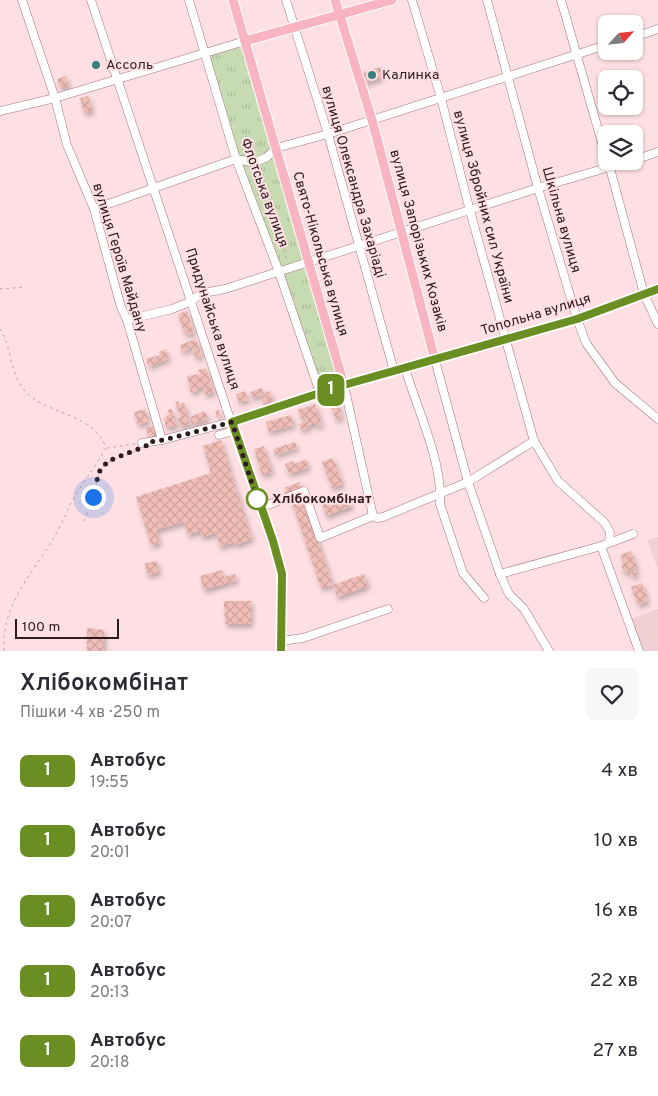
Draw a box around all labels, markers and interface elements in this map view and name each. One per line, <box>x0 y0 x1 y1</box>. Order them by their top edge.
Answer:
north arrow <box>598 15 642 60</box>
map controls <box>598 15 643 170</box>
place label: Ассоль <box>106 57 153 74</box>
marker: Ассоль <box>90 59 102 71</box>
place label: Калинка <box>382 67 439 84</box>
marker: Калинка <box>366 69 378 81</box>
button: locate <box>598 70 643 115</box>
street label: вулиця Олександра Захаріаді <box>317 84 389 280</box>
street label: вулиця Збройних сил України <box>449 109 517 305</box>
button: layers <box>598 125 643 170</box>
street label: Флотська вулиця <box>236 136 292 250</box>
street label: вулиця Запорізьких Козаків <box>385 148 451 334</box>
street label: Шкільна вулиця <box>538 165 584 275</box>
street label: Свято-Нікольська вулиця <box>288 170 352 338</box>
street label: вулиця Героїв Майдану <box>88 181 150 335</box>
street label: Придунайська вулиця <box>181 246 243 392</box>
street label: Топольна вулиця <box>479 290 593 340</box>
line badge: 1 <box>315 374 347 406</box>
text: 1 <box>327 378 335 401</box>
your location <box>81 485 106 510</box>
marker: Хлібокомбінат <box>246 488 268 510</box>
place label: Хлібокомбінат <box>272 491 372 508</box>
scale bar <box>15 616 119 639</box>
text: 100 m <box>22 619 60 636</box>
button: heart <box>586 668 638 720</box>
text: Хлібокомбінат <box>20 669 188 699</box>
text: Пішки · 4 хв · 250 m <box>20 703 160 723</box>
text: Автобус <box>90 749 166 773</box>
text: 1 <box>44 759 51 782</box>
text: 4 хв <box>601 759 638 783</box>
text: 19:55 <box>90 773 129 793</box>
text: Автобус <box>90 819 166 843</box>
text: 1 <box>44 829 51 852</box>
text: 10 хв <box>594 829 638 853</box>
text: 20:01 <box>90 843 130 863</box>
text: Автобус <box>90 889 166 913</box>
text: 1 <box>44 899 51 922</box>
text: 16 хв <box>595 899 638 923</box>
text: 20:07 <box>90 913 132 933</box>
text: Автобус <box>90 959 166 983</box>
text: 1 <box>44 969 51 992</box>
text: 22 хв <box>590 969 638 993</box>
text: 20:13 <box>90 983 129 1003</box>
text: Автобус <box>90 1029 166 1053</box>
text: 1 <box>44 1039 51 1062</box>
text: 27 хв <box>592 1039 638 1063</box>
text: 20:18 <box>90 1053 129 1073</box>

